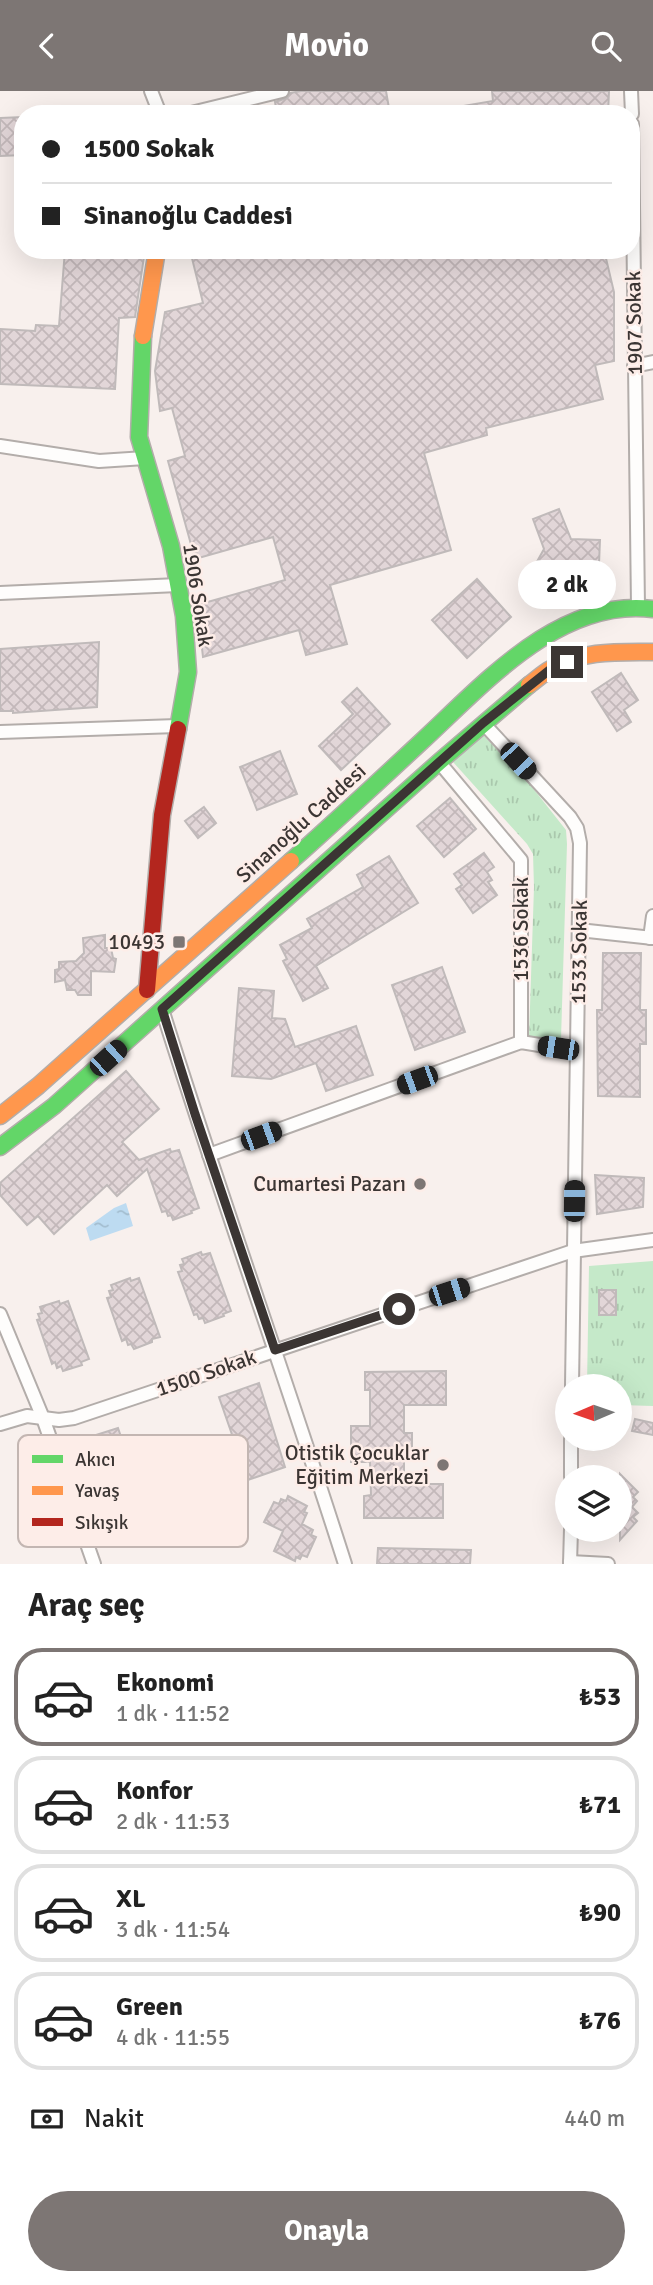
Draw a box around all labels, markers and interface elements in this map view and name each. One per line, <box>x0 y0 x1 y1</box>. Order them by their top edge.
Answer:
text: Movio <box>284 26 369 65</box>
icon: back <box>28 27 66 65</box>
icon: search <box>587 27 625 65</box>
text: 1500 Sokak <box>84 133 214 165</box>
text: Si̇nanoğlu Caddesi <box>84 200 293 232</box>
street label: 1907 Sokak <box>620 270 648 375</box>
street label: 1906 Sokak <box>177 541 219 649</box>
callout: 2 dk <box>518 561 616 609</box>
text: 2 dk <box>546 570 588 599</box>
route end <box>551 646 583 678</box>
car <box>496 738 541 784</box>
street label: Si̇nanoğlu Caddesi <box>231 758 371 888</box>
street label: 1536 Sokak <box>508 876 534 981</box>
street label: 1533 Sokak <box>565 899 593 1004</box>
place label: 10493 <box>108 929 165 955</box>
marker: 10493 <box>171 934 187 950</box>
car <box>536 1034 581 1062</box>
car <box>86 1036 131 1080</box>
car <box>394 1063 441 1097</box>
car <box>238 1119 285 1153</box>
place label: Cumartesi Pazarı <box>253 1171 406 1197</box>
marker: Cumartesi Pazarı <box>412 1176 428 1192</box>
car <box>564 1180 585 1222</box>
car <box>426 1276 473 1308</box>
route start <box>383 1293 415 1325</box>
street label: 1500 Sokak <box>152 1344 260 1402</box>
north arrow <box>555 1374 632 1451</box>
map controls <box>555 1374 632 1542</box>
legend <box>18 1435 248 1547</box>
place label: Otistik Çocuklar Eğitim Merkezi <box>285 1440 429 1490</box>
text: Akıcı <box>75 1448 115 1472</box>
marker: Otistik Çocuklar Eğitim Merkezi <box>435 1457 451 1473</box>
button: layers <box>555 1465 632 1542</box>
text: Yavaş <box>75 1479 120 1503</box>
text: Sıkışık <box>75 1511 129 1535</box>
text: Araç seç <box>28 1586 145 1625</box>
icon: car <box>32 1666 95 1729</box>
text: Ekonomi <box>116 1667 214 1699</box>
text: ₺53 <box>579 1681 621 1713</box>
text: 1 dk · 11:52 <box>116 1699 230 1728</box>
icon: car <box>32 1774 95 1837</box>
text: Konfor <box>116 1775 193 1807</box>
text: ₺71 <box>579 1789 621 1821</box>
text: 2 dk · 11:53 <box>116 1807 230 1836</box>
icon: car <box>32 1882 95 1945</box>
text: XL <box>116 1883 146 1915</box>
text: ₺90 <box>579 1897 621 1929</box>
text: 3 dk · 11:54 <box>116 1915 230 1944</box>
icon: car <box>32 1990 95 2053</box>
text: Green <box>116 1991 183 2023</box>
text: ₺76 <box>579 2005 621 2037</box>
text: 4 dk · 11:55 <box>116 2023 230 2052</box>
icon: cash <box>28 2100 66 2138</box>
text: Nakit <box>84 2103 144 2135</box>
text: 440 m <box>564 2104 625 2133</box>
button: Onayla <box>28 2191 625 2271</box>

